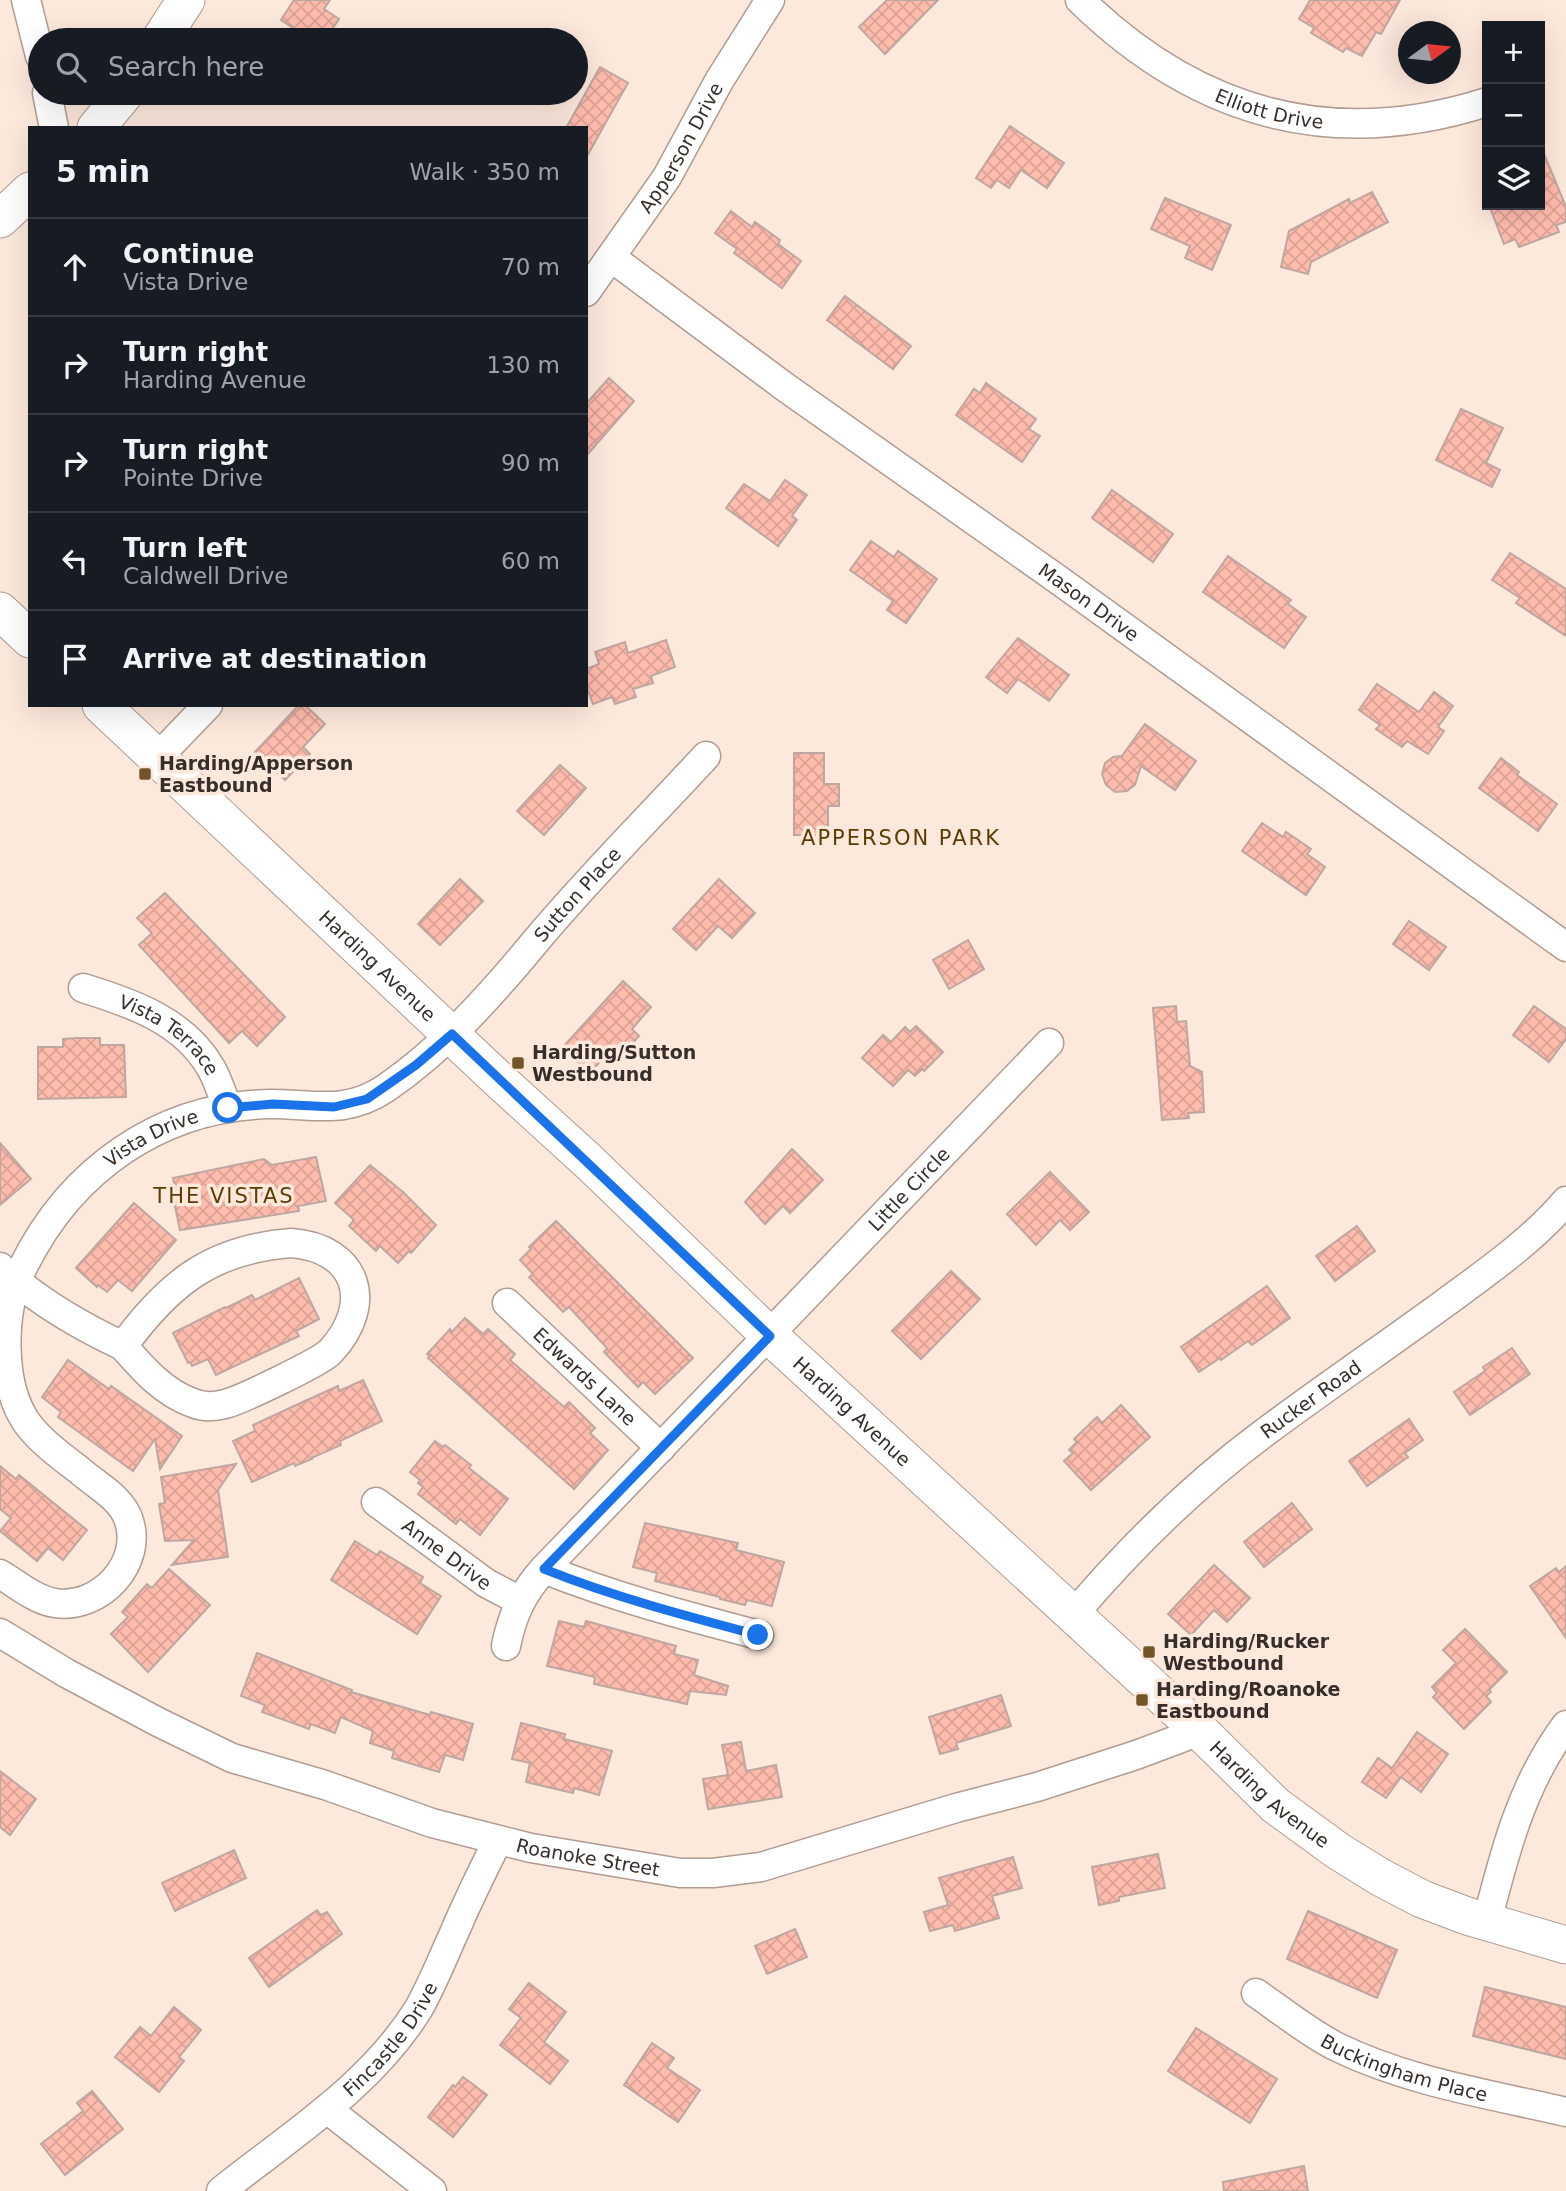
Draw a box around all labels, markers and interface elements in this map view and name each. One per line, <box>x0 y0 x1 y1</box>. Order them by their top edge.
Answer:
north arrow <box>1398 21 1461 84</box>
map controls <box>1482 21 1545 210</box>
button: + <box>1482 21 1545 84</box>
search box <box>28 28 588 105</box>
icon: search <box>52 48 90 86</box>
text: Search here <box>108 52 264 82</box>
street label: Apperson Drive <box>634 79 727 217</box>
street label: Elliott Drive <box>1212 84 1325 133</box>
button: − <box>1482 84 1545 147</box>
button: layers <box>1482 147 1545 210</box>
text: 5 min <box>56 154 150 189</box>
text: Walk · 350 m <box>409 159 560 185</box>
text: Continue <box>123 239 254 269</box>
icon: ahead <box>56 248 94 286</box>
text: 70 m <box>501 254 560 280</box>
text: Vista Drive <box>123 269 248 295</box>
text: Turn right <box>123 337 268 367</box>
icon: right <box>56 346 94 384</box>
text: 130 m <box>486 352 560 378</box>
text: Harding Avenue <box>123 367 306 393</box>
text: Turn right <box>123 435 268 465</box>
icon: right <box>56 444 94 482</box>
text: 90 m <box>501 450 560 476</box>
text: Pointe Drive <box>123 465 263 491</box>
text: Turn left <box>123 533 247 563</box>
icon: left <box>56 542 94 580</box>
text: 60 m <box>501 548 560 574</box>
street label: Mason Drive <box>1034 558 1143 645</box>
text: Caldwell Drive <box>123 563 289 589</box>
icon: arrive <box>56 640 94 678</box>
text: Arrive at destination <box>123 644 427 674</box>
place label: Harding/Apperson Eastbound <box>159 752 353 796</box>
marker: Harding/Apperson Eastbound <box>137 766 153 782</box>
district label: APPERSON PARK <box>801 826 1001 850</box>
street label: Sutton Place <box>529 843 625 946</box>
street label: Harding Avenue <box>315 906 440 1026</box>
street label: Vista Terrace <box>116 990 224 1079</box>
place label: Harding/Sutton Westbound <box>532 1041 696 1085</box>
marker: Harding/Sutton Westbound <box>510 1055 526 1071</box>
route start <box>212 1092 243 1123</box>
street label: Vista Drive <box>99 1105 201 1171</box>
street label: Little Circle <box>864 1143 954 1235</box>
district label: THE VISTAS <box>152 1184 295 1208</box>
street label: Edwards Lane <box>529 1323 641 1430</box>
street label: Harding Avenue <box>789 1352 915 1471</box>
street label: Rucker Road <box>1256 1356 1365 1443</box>
street label: Anne Drive <box>398 1514 496 1594</box>
route end <box>742 1619 773 1650</box>
place label: Harding/Rucker Westbound <box>1163 1630 1330 1674</box>
marker: Harding/Rucker Westbound <box>1141 1644 1157 1660</box>
place label: Harding/Roanoke Eastbound <box>1156 1678 1340 1722</box>
marker: Harding/Roanoke Eastbound <box>1134 1692 1150 1708</box>
street label: Harding Avenue <box>1206 1736 1334 1852</box>
street label: Roanoke Street <box>514 1834 661 1880</box>
street label: Fincastle Drive <box>338 1978 442 2101</box>
street label: Buckingham Place <box>1317 2029 1490 2105</box>

